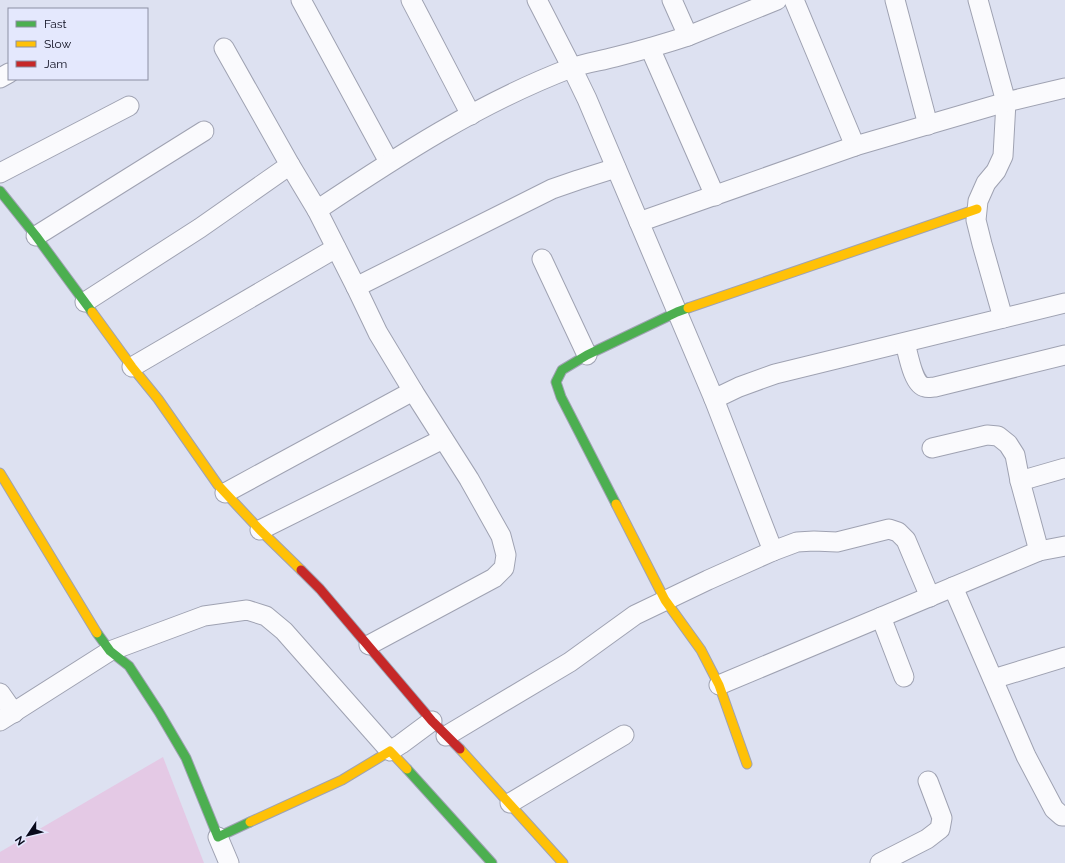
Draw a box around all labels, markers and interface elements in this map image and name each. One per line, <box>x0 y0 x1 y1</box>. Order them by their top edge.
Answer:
legend <box>8 8 148 80</box>
text: Fast <box>44 17 67 31</box>
text: Slow <box>44 37 71 51</box>
text: Jam <box>44 57 67 71</box>
north arrow <box>8 815 48 855</box>
text: N <box>12 833 28 848</box>

